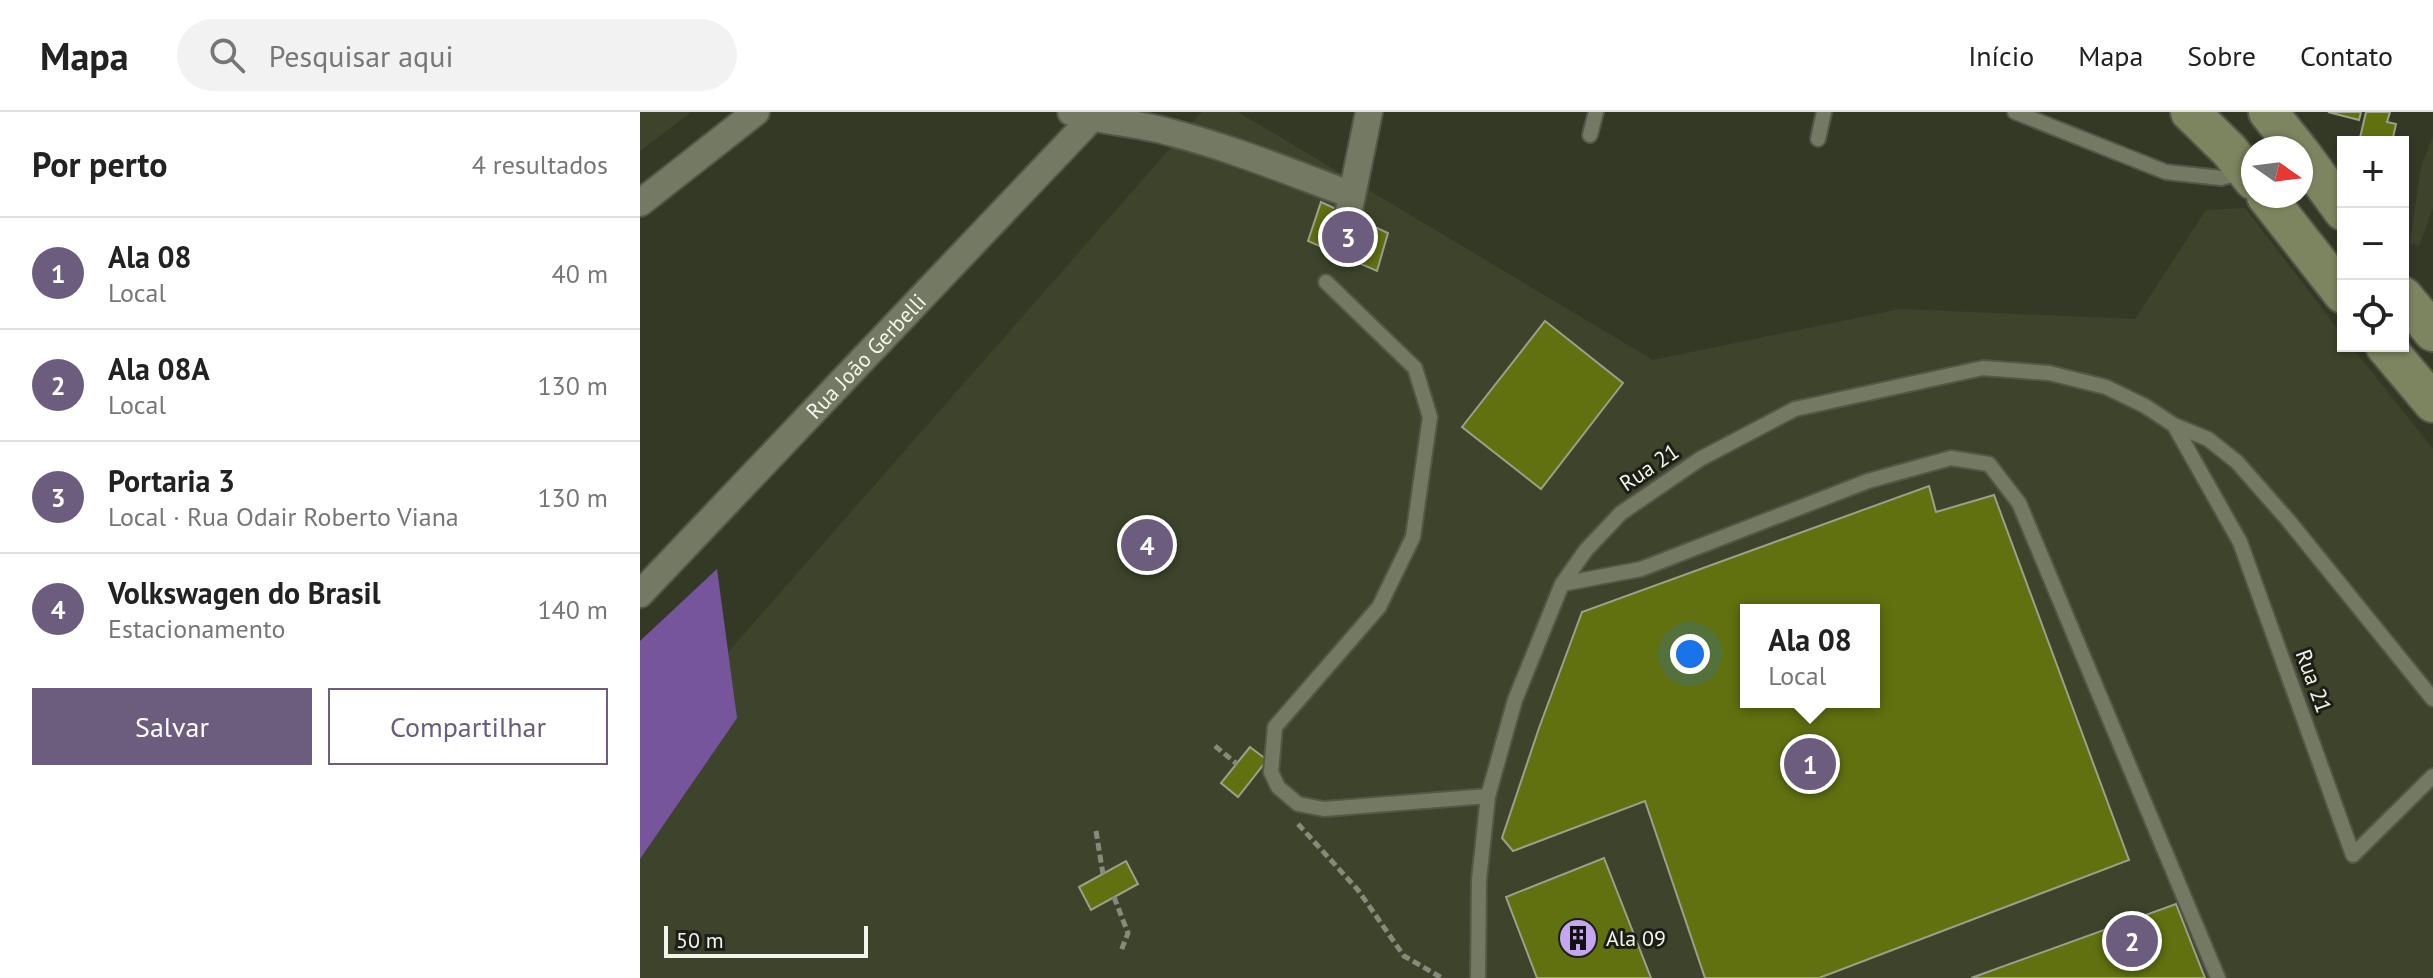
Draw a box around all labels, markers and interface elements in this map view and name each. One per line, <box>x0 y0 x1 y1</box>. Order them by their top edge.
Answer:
search box <box>177 19 737 91</box>
text: Mapa <box>40 31 129 80</box>
icon: search <box>205 33 249 77</box>
text: Pesquisar aqui <box>269 36 453 75</box>
text: Início <box>1968 37 2034 74</box>
text: Mapa <box>2078 37 2143 74</box>
text: Sobre <box>2187 37 2256 74</box>
text: Contato <box>2300 37 2393 74</box>
north arrow <box>2241 136 2313 208</box>
map controls <box>2337 136 2409 352</box>
button: + <box>2337 136 2409 208</box>
text: Por perto <box>32 142 168 186</box>
text: 4 resultados <box>472 148 608 181</box>
pin: 3 <box>1322 207 1374 267</box>
button: − <box>2337 208 2409 280</box>
text: Ala 08 <box>108 237 191 276</box>
text: 1 <box>51 257 65 290</box>
text: 40 m <box>552 257 608 290</box>
text: Local <box>108 276 166 309</box>
button: locate <box>2337 280 2409 352</box>
street label: Rua João Gerbelli <box>800 288 932 425</box>
text: Ala 08A <box>108 349 210 388</box>
text: 2 <box>51 369 65 402</box>
text: 130 m <box>537 369 608 402</box>
text: Local <box>108 388 166 421</box>
street label: Rua 21 <box>1614 437 1684 497</box>
text: Portaria 3 <box>108 461 235 500</box>
text: 3 <box>51 481 65 514</box>
text: 130 m <box>537 481 608 514</box>
text: Local · Rua Odair Roberto Viana <box>108 500 459 533</box>
pin: 4 <box>1121 515 1173 575</box>
text: Volkswagen do Brasil <box>108 573 381 612</box>
text: 4 <box>51 593 65 626</box>
text: 140 m <box>537 593 608 626</box>
popup <box>1740 604 1880 708</box>
text: Estacionamento <box>108 612 285 645</box>
text: Ala 08 <box>1768 620 1852 659</box>
your location <box>1670 634 1710 674</box>
street label: Rua 21 <box>2290 645 2338 717</box>
text: Local <box>1768 659 1826 692</box>
button: Salvar <box>32 688 312 765</box>
button: Compartilhar <box>328 688 608 765</box>
pin: 1 <box>1784 734 1836 794</box>
pin: 2 <box>2106 911 2158 971</box>
building icon: Ala 09 <box>1557 917 1599 959</box>
scale bar <box>664 922 868 958</box>
place label: Ala 09 <box>1606 924 1666 952</box>
text: 50 m <box>676 926 724 954</box>

